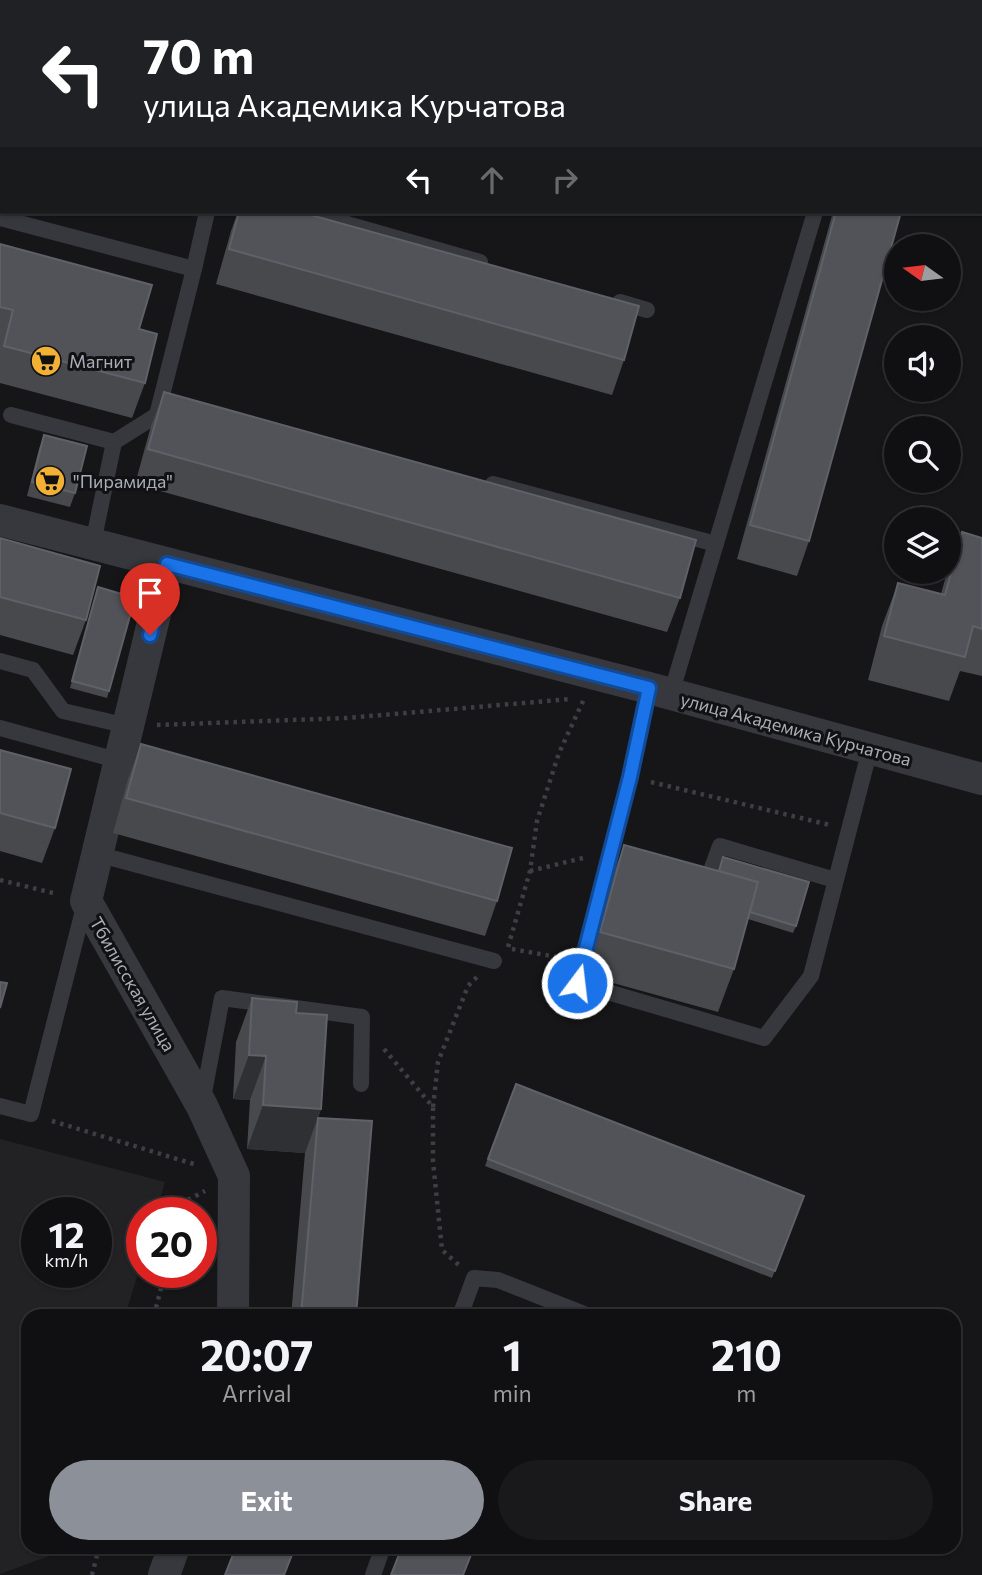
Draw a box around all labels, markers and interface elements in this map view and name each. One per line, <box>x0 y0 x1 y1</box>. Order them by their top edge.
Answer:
text: 70 m <box>143 24 254 84</box>
icon: left <box>28 28 119 119</box>
text: улица Академика Курчатова <box>143 84 566 124</box>
icon: left <box>400 161 438 199</box>
icon: ahead <box>473 161 511 199</box>
icon: right <box>546 161 584 199</box>
north arrow <box>884 234 961 312</box>
map controls <box>884 234 961 584</box>
button: sound <box>884 325 961 402</box>
supermarket icon: Магнит <box>29 344 63 378</box>
place label: Магнит <box>69 350 133 372</box>
button: search <box>884 416 961 493</box>
supermarket icon: "Пирамида" <box>33 464 67 498</box>
place label: "Пирамида" <box>73 470 173 492</box>
button: layers <box>884 507 961 584</box>
pin <box>120 563 180 635</box>
icon: arrive <box>131 574 169 612</box>
street label: улица Академика Курчатова <box>678 688 914 770</box>
street label: Тбилисская улица <box>86 913 180 1055</box>
position arrow <box>540 946 614 1020</box>
speed limit sign: 20 <box>126 1197 217 1288</box>
text: 12 <box>49 1212 84 1255</box>
text: km/h <box>45 1249 88 1271</box>
text: 20:07 <box>200 1328 313 1380</box>
text: 1 <box>503 1328 522 1380</box>
text: 210 <box>711 1328 782 1380</box>
text: Arrival <box>222 1379 292 1407</box>
text: min <box>493 1379 532 1407</box>
text: m <box>736 1379 756 1407</box>
button: Exit <box>49 1460 484 1540</box>
button: Share <box>498 1460 933 1540</box>

